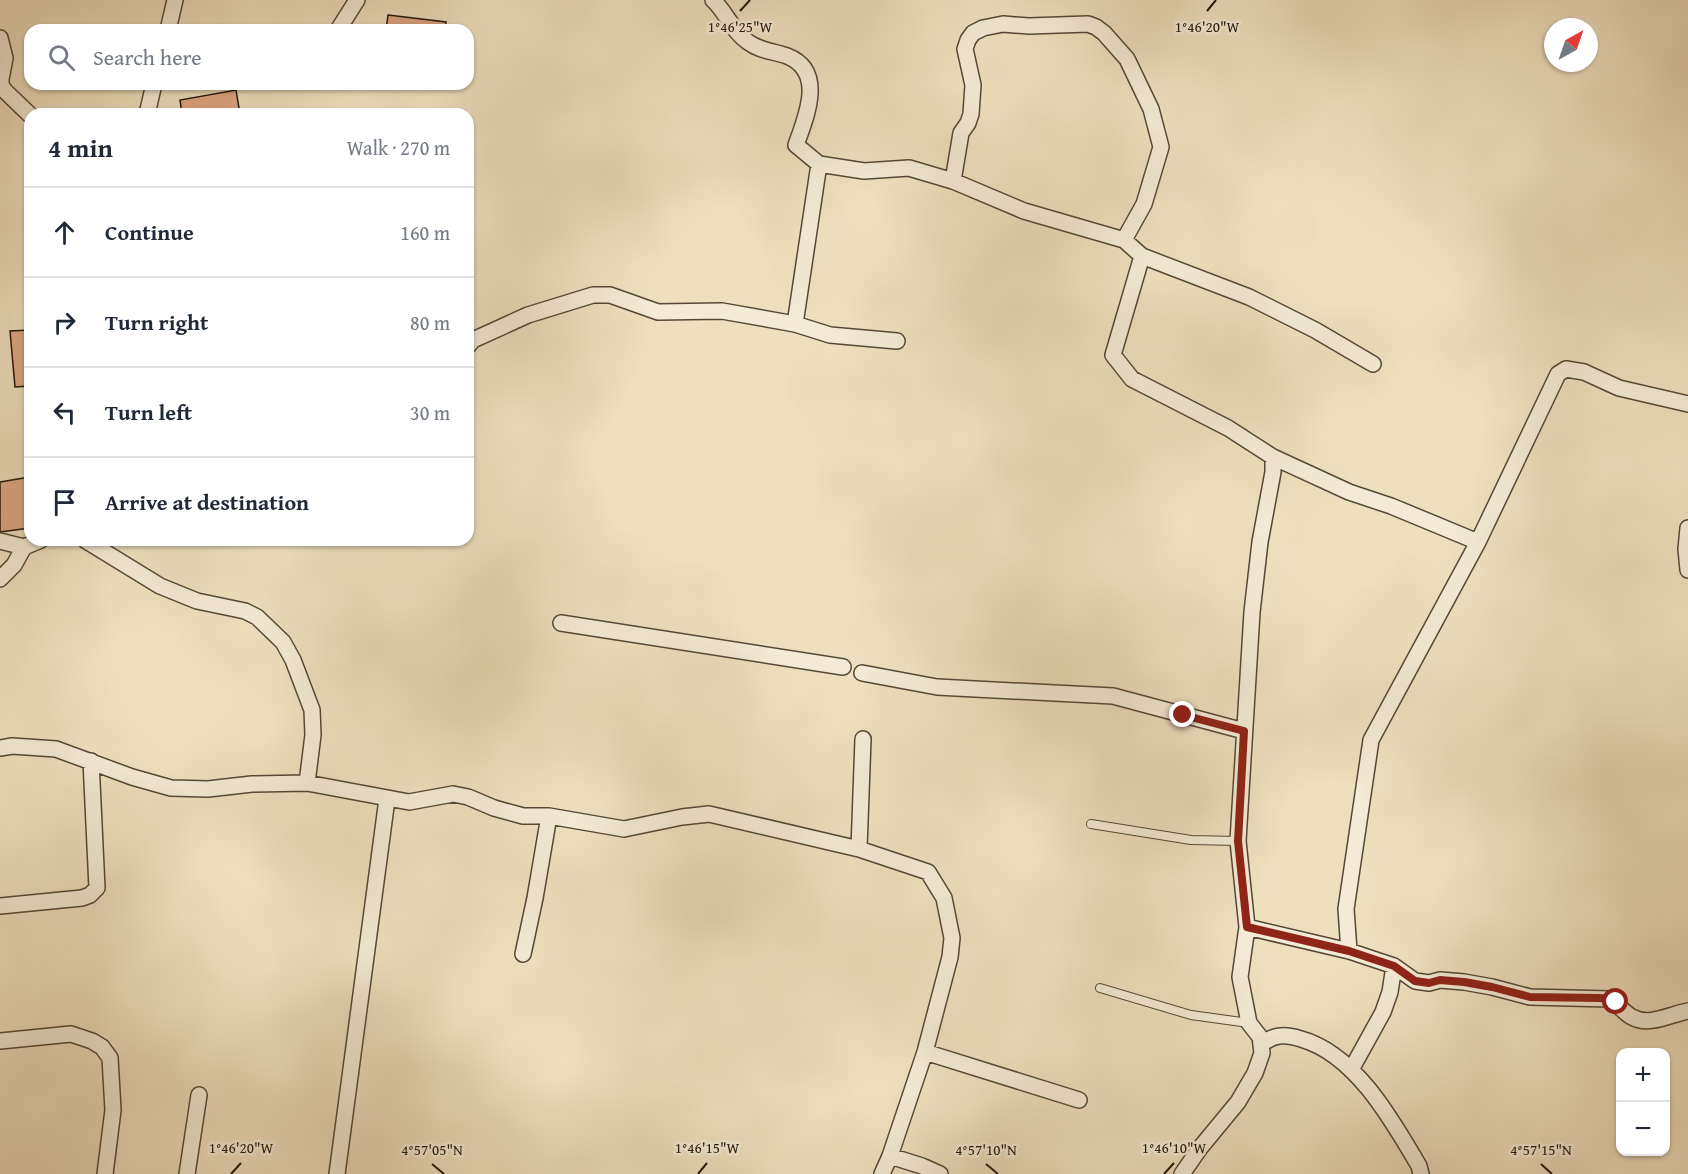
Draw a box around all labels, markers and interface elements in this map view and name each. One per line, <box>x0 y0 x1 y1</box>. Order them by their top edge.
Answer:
text: 1°46'25"W <box>708 16 773 37</box>
text: 1°46'20"W <box>1175 16 1240 37</box>
north arrow <box>1544 18 1598 72</box>
search box <box>24 24 474 90</box>
icon: search <box>45 41 78 74</box>
text: Search here <box>93 41 202 73</box>
text: 4 min <box>48 128 113 167</box>
text: Walk · 270 m <box>347 133 450 162</box>
icon: ahead <box>48 216 81 249</box>
text: Continue <box>105 216 194 248</box>
text: 160 m <box>400 218 450 247</box>
icon: right <box>48 306 81 339</box>
text: Turn right <box>105 306 208 338</box>
text: 80 m <box>410 308 450 337</box>
icon: left <box>48 396 81 429</box>
text: Turn left <box>105 396 192 428</box>
text: 30 m <box>410 398 450 427</box>
icon: arrive <box>48 486 81 519</box>
text: Arrive at destination <box>105 486 309 518</box>
route end <box>1169 701 1195 727</box>
route start <box>1602 988 1628 1014</box>
map controls <box>1616 1048 1670 1156</box>
button: + <box>1616 1048 1670 1102</box>
button: − <box>1616 1102 1670 1156</box>
text: 1°46'20"W <box>209 1137 274 1158</box>
text: 1°46'15"W <box>675 1137 740 1158</box>
text: 1°46'10"W <box>1142 1137 1207 1158</box>
text: 4°57'05"N <box>401 1139 463 1160</box>
text: 4°57'10"N <box>955 1139 1017 1160</box>
text: 4°57'15"N <box>1510 1139 1572 1160</box>

